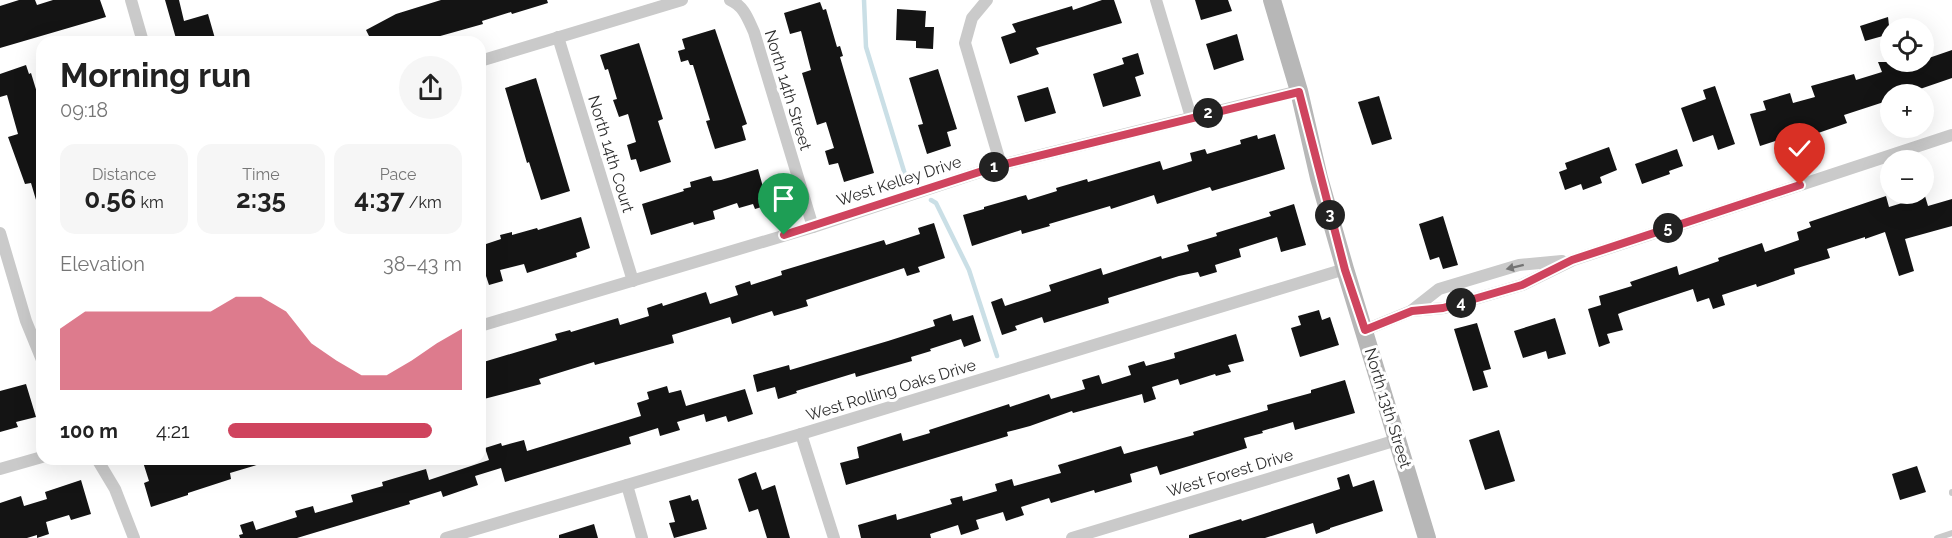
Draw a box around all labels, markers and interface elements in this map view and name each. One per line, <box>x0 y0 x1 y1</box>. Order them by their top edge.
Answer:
map controls <box>1880 18 1934 204</box>
button: locate <box>1880 18 1934 72</box>
street label: North 14th Street <box>761 28 816 153</box>
text: Morning run <box>60 56 251 95</box>
button: share <box>399 56 462 119</box>
button: + <box>1880 84 1934 138</box>
street label: North 14th Court <box>584 93 638 215</box>
text: 09:18 <box>60 98 108 122</box>
pin: 2 <box>1193 98 1223 128</box>
text: 2 <box>1203 103 1213 122</box>
pin <box>1774 123 1825 185</box>
icon: check <box>1783 132 1816 165</box>
button: − <box>1880 150 1934 204</box>
street label: West Kelley Drive <box>834 152 964 210</box>
pin: 1 <box>979 152 1009 182</box>
text: 1 <box>990 157 998 176</box>
text: Distance <box>92 165 156 184</box>
text: Time <box>242 165 280 184</box>
text: Pace <box>380 165 416 184</box>
pin <box>758 173 809 235</box>
icon: arrive <box>767 182 800 215</box>
text: 0.56 <box>84 184 136 214</box>
text: 2:35 <box>236 184 286 214</box>
text: 4:37 <box>354 184 405 214</box>
text: km <box>136 193 164 212</box>
text: /km <box>405 193 442 212</box>
pin: 3 <box>1315 200 1345 230</box>
text: 3 <box>1326 205 1334 224</box>
pin: 5 <box>1653 213 1683 243</box>
text: 5 <box>1664 218 1672 237</box>
text: Elevation <box>60 252 145 276</box>
text: 38–43 m <box>383 252 462 276</box>
one-way arrow <box>1505 263 1523 272</box>
pin: 4 <box>1446 288 1476 318</box>
text: 4 <box>1456 293 1466 312</box>
street label: North 13th Street <box>1361 346 1415 471</box>
street label: West Rolling Oaks Drive <box>804 355 978 425</box>
text: 100 m <box>60 419 118 443</box>
text: 4:21 <box>156 419 190 443</box>
street label: West Forest Drive <box>1165 445 1295 501</box>

